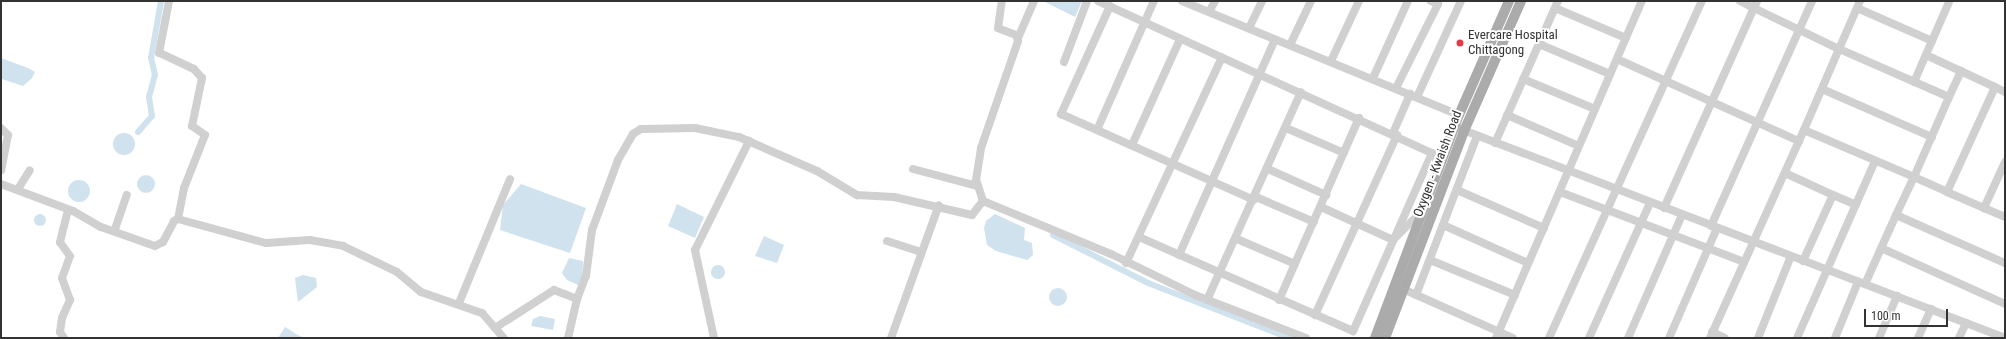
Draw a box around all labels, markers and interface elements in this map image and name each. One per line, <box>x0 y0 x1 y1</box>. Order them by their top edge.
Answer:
place label: Evercare Hospital Chittagong <box>1468 28 1558 59</box>
marker: Evercare Hospital Chittagong <box>1455 38 1465 48</box>
street label: Oxygen - Kwaish Road <box>1411 109 1465 219</box>
scale bar <box>1866 301 1950 327</box>
text: 100 m <box>1871 309 1901 323</box>

